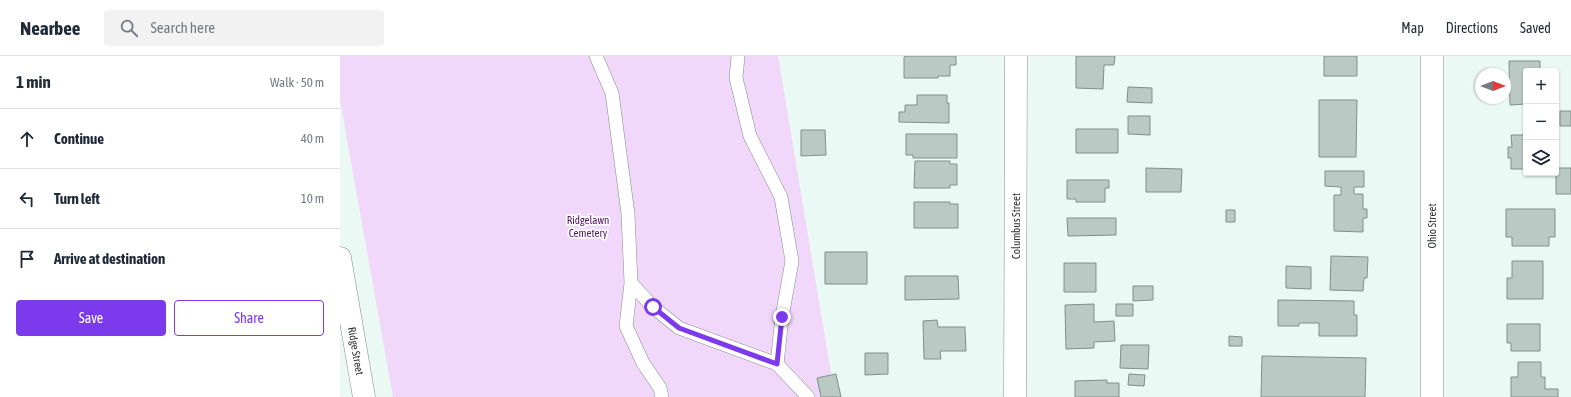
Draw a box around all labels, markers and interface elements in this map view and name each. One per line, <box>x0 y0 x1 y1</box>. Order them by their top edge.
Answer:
search box <box>104 10 384 46</box>
text: Nearbee <box>20 17 80 39</box>
icon: search <box>118 17 140 39</box>
text: Search here <box>150 19 215 36</box>
text: Map <box>1401 20 1424 36</box>
text: Directions <box>1446 20 1498 36</box>
text: Saved <box>1520 20 1551 36</box>
north arrow <box>1475 68 1511 104</box>
map controls <box>1523 68 1559 176</box>
button: + <box>1523 68 1559 104</box>
text: 1 min <box>16 72 51 92</box>
text: Walk · 50 m <box>270 75 324 90</box>
button: − <box>1523 104 1559 140</box>
icon: ahead <box>16 128 38 150</box>
text: Continue <box>54 130 104 147</box>
text: 40 m <box>301 131 324 146</box>
button: layers <box>1523 140 1559 176</box>
icon: left <box>16 188 38 210</box>
text: Turn left <box>54 190 100 207</box>
text: 10 m <box>301 191 324 206</box>
street label: Columbus Street <box>1010 193 1022 259</box>
street label: Ohio Street <box>1426 203 1438 249</box>
park label: Ridgelawn Cemetery <box>567 214 609 239</box>
icon: arrive <box>16 248 38 270</box>
text: Arrive at destination <box>54 250 165 267</box>
route start <box>644 298 662 316</box>
button: Save <box>16 300 166 336</box>
button: Share <box>174 300 324 336</box>
route end <box>773 308 791 326</box>
street label: Ridge Street <box>346 326 366 376</box>

